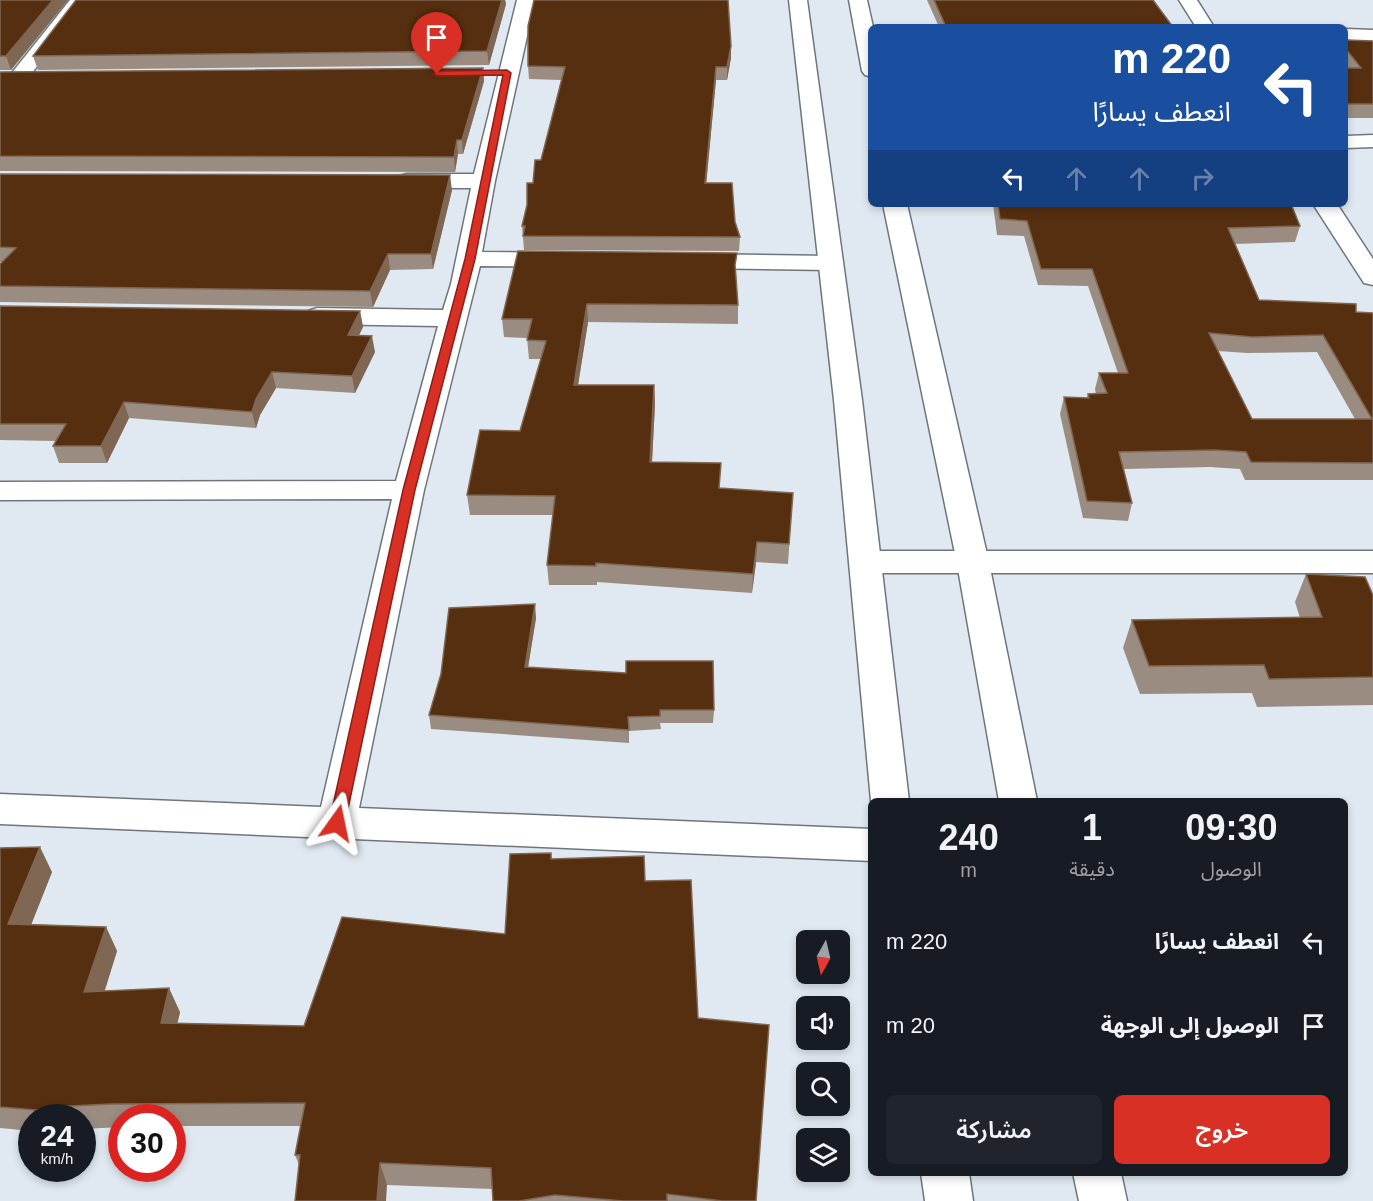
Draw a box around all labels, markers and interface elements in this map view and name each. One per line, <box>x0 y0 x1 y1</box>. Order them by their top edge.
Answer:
pin <box>411 12 462 74</box>
icon: arrive <box>420 21 453 54</box>
text: 220 m <box>1112 35 1231 82</box>
icon: left <box>1252 48 1330 126</box>
text: انعطف يسارًا <box>1092 97 1231 127</box>
icon: left <box>997 162 1030 195</box>
icon: ahead <box>1060 162 1093 195</box>
icon: ahead <box>1123 162 1156 195</box>
icon: right <box>1186 162 1219 195</box>
position arrow <box>305 791 369 855</box>
text: 1 <box>1082 807 1102 848</box>
text: 09:30 <box>1185 807 1277 848</box>
text: 240 <box>939 817 999 858</box>
text: دقيقة <box>1069 858 1115 880</box>
text: الوصول <box>1201 858 1262 880</box>
text: m <box>960 859 977 881</box>
icon: left <box>1297 926 1330 959</box>
text: 220 m <box>886 929 947 954</box>
text: انعطف يسارًا <box>1155 929 1279 954</box>
north arrow <box>796 930 850 984</box>
map controls <box>796 930 850 1182</box>
button: sound <box>796 996 850 1050</box>
icon: arrive <box>1297 1010 1330 1043</box>
text: 20 m <box>886 1013 935 1038</box>
text: الوصول إلى الوجهة <box>1101 1013 1279 1038</box>
button: search <box>796 1062 850 1116</box>
button: مشاركة <box>886 1095 1102 1164</box>
button: خروج <box>1114 1095 1330 1164</box>
speed limit sign: 30 <box>108 1104 186 1182</box>
text: 24 <box>40 1119 74 1152</box>
button: layers <box>796 1128 850 1182</box>
text: km/h <box>41 1150 73 1167</box>

